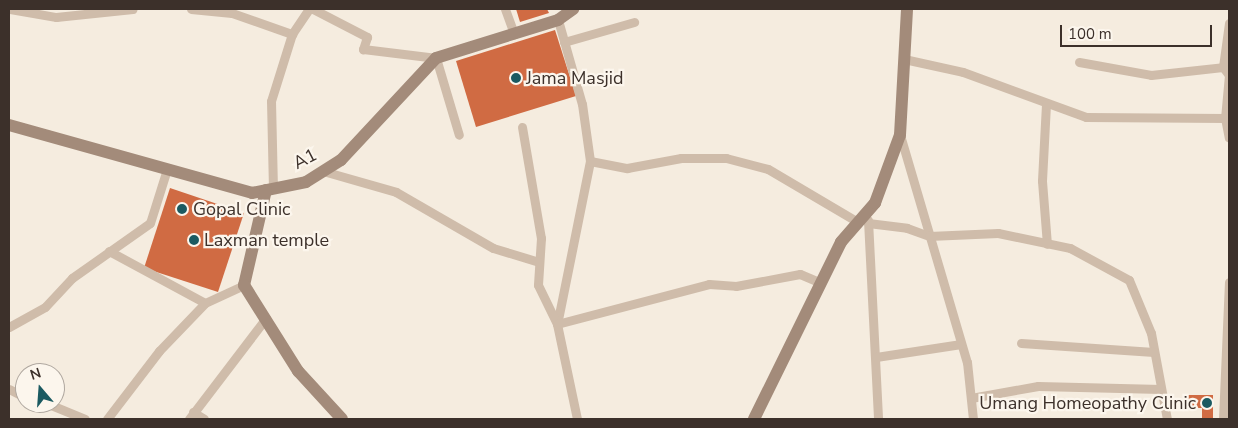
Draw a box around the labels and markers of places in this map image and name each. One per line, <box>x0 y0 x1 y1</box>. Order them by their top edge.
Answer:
place label: Jama Masjid <box>526 67 623 89</box>
marker: Jama Masjid <box>510 72 522 84</box>
place label: Gopal Clinic <box>193 198 290 220</box>
marker: Gopal Clinic <box>175 202 189 216</box>
place label: Laxman temple <box>204 229 329 251</box>
marker: Laxman temple <box>188 234 200 246</box>
place label: Umang Homeopathy Clinic <box>979 392 1196 414</box>
marker: Umang Homeopathy Clinic <box>1200 396 1214 410</box>

